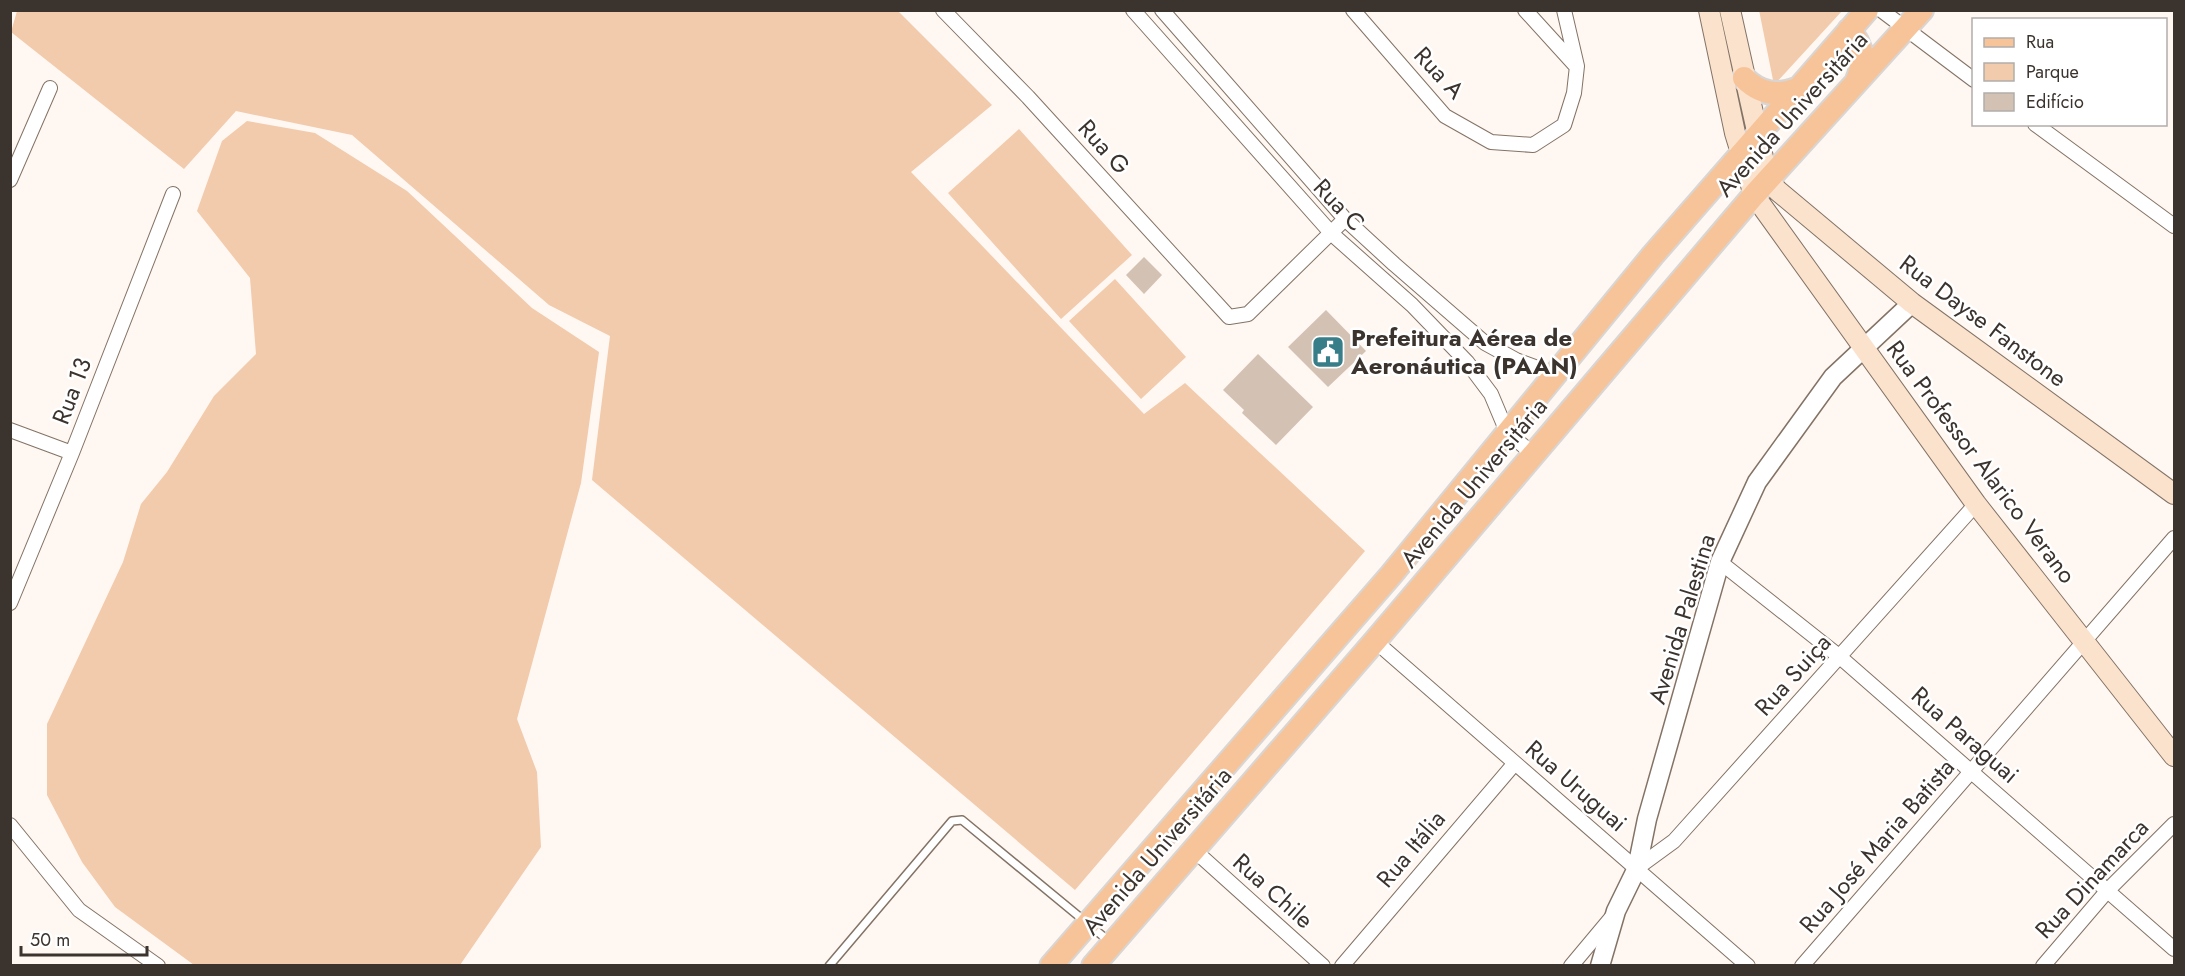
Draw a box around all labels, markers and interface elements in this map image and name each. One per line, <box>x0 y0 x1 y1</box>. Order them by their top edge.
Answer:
legend <box>1972 18 2167 126</box>
street label: Avenida Universitária <box>1708 23 1876 204</box>
text: Rua <box>2026 29 2054 55</box>
street label: Rua A <box>1406 39 1473 107</box>
text: Parque <box>2026 59 2079 85</box>
text: Edifício <box>2026 89 2084 115</box>
street label: Rua G <box>1070 111 1139 182</box>
street label: Rua C <box>1306 170 1373 239</box>
street label: Rua Dayse Fanstone <box>1892 246 2074 395</box>
place label: Prefeitura Aérea de Aeronáutica (PAAN) <box>1350 320 1578 383</box>
street label: Rua Professor Alarico Verano <box>1878 333 2085 591</box>
public building icon: Prefeitura Aérea de Aeronáutica (PAAN) <box>1310 334 1346 370</box>
street label: Rua 13 <box>43 352 100 429</box>
street label: Avenida Universitária <box>1392 390 1555 575</box>
street label: Avenida Palestina <box>1639 530 1724 708</box>
street label: Rua Suiça <box>1746 626 1839 723</box>
street label: Rua Paraguai <box>1904 678 2027 791</box>
street label: Rua Uruguai <box>1518 732 1635 840</box>
street label: Rua José Maria Batista <box>1791 751 1962 941</box>
street label: Avenida Universitária <box>1074 759 1240 942</box>
street label: Rua Itália <box>1368 802 1453 895</box>
street label: Rua Dinamarca <box>2027 811 2156 946</box>
street label: Rua Chile <box>1225 845 1321 936</box>
scale bar <box>21 919 147 957</box>
text: 50 m <box>30 927 70 953</box>

